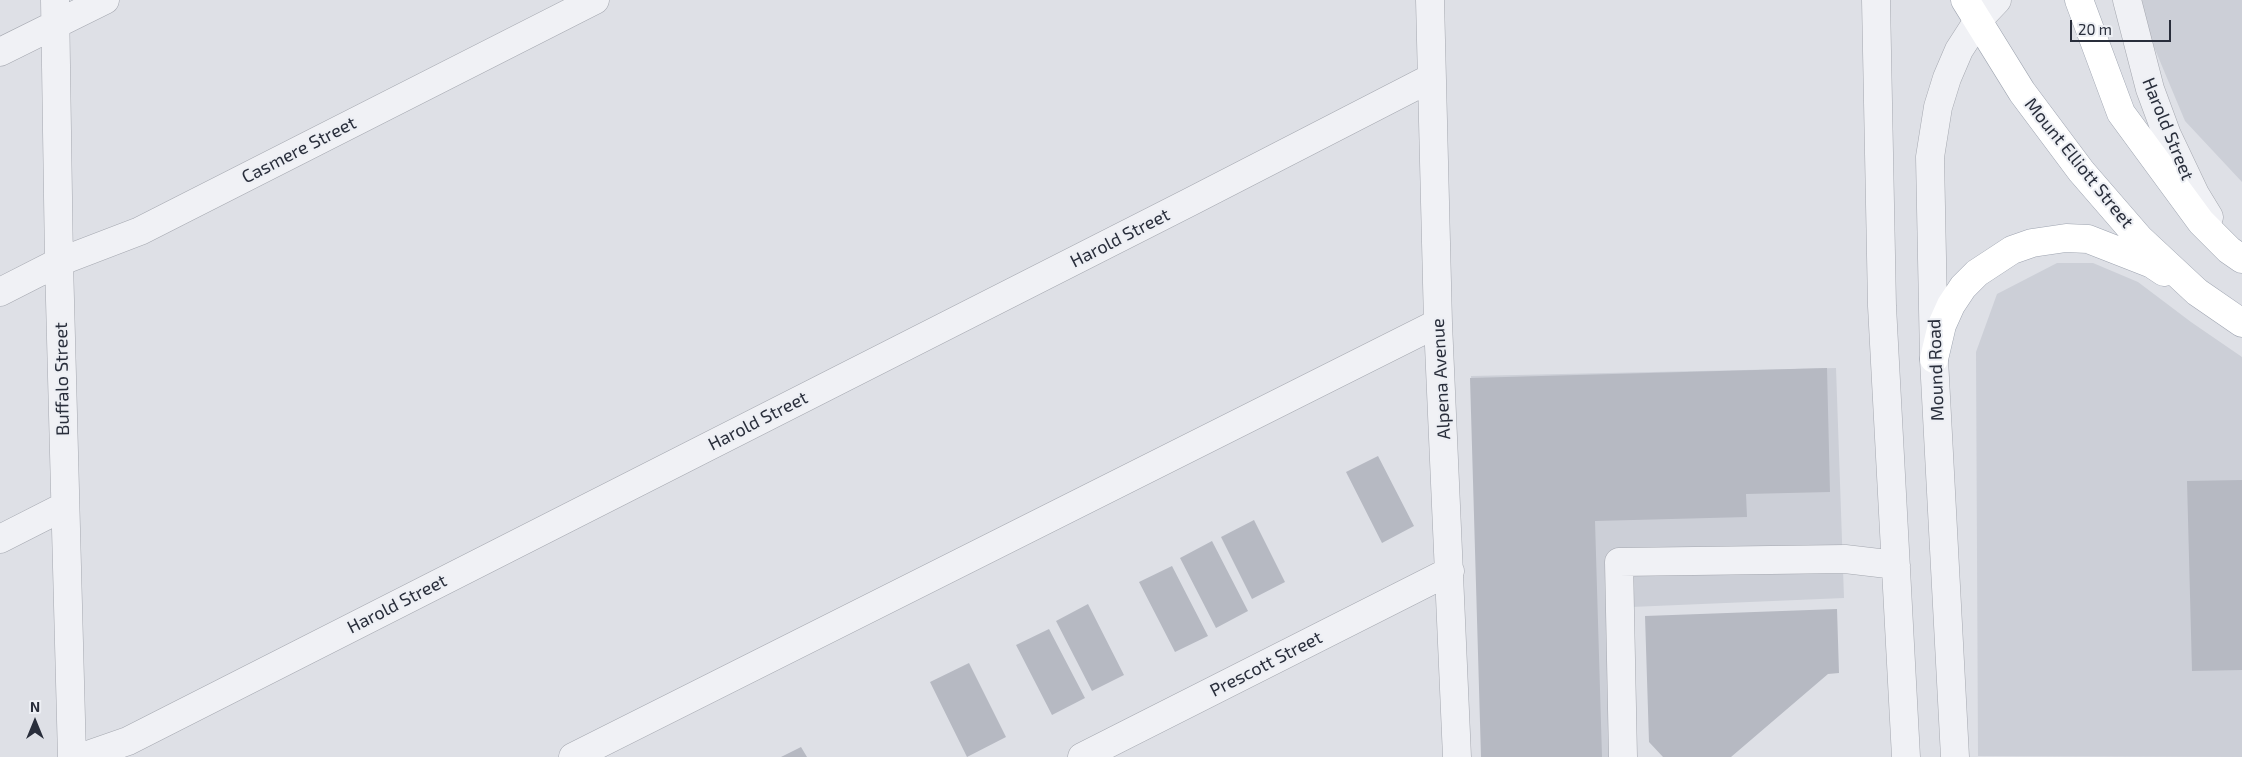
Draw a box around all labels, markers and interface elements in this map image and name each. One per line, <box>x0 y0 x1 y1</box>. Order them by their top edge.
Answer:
scale bar <box>2072 10 2173 42</box>
text: 20 m <box>2078 20 2112 38</box>
street label: Harold Street <box>2138 75 2198 183</box>
street label: Mount Elliott Street <box>2020 94 2138 232</box>
street label: Casmere Street <box>238 112 360 188</box>
street label: Harold Street <box>1067 204 1173 272</box>
street label: Alpena Avenue <box>1427 318 1455 440</box>
street label: Mound Road <box>1923 318 1949 422</box>
street label: Buffalo Street <box>50 322 74 436</box>
street label: Harold Street <box>705 387 811 455</box>
street label: Harold Street <box>344 570 450 638</box>
street label: Prescott Street <box>1206 626 1326 702</box>
north arrow <box>10 697 60 747</box>
text: N <box>30 698 40 715</box>

